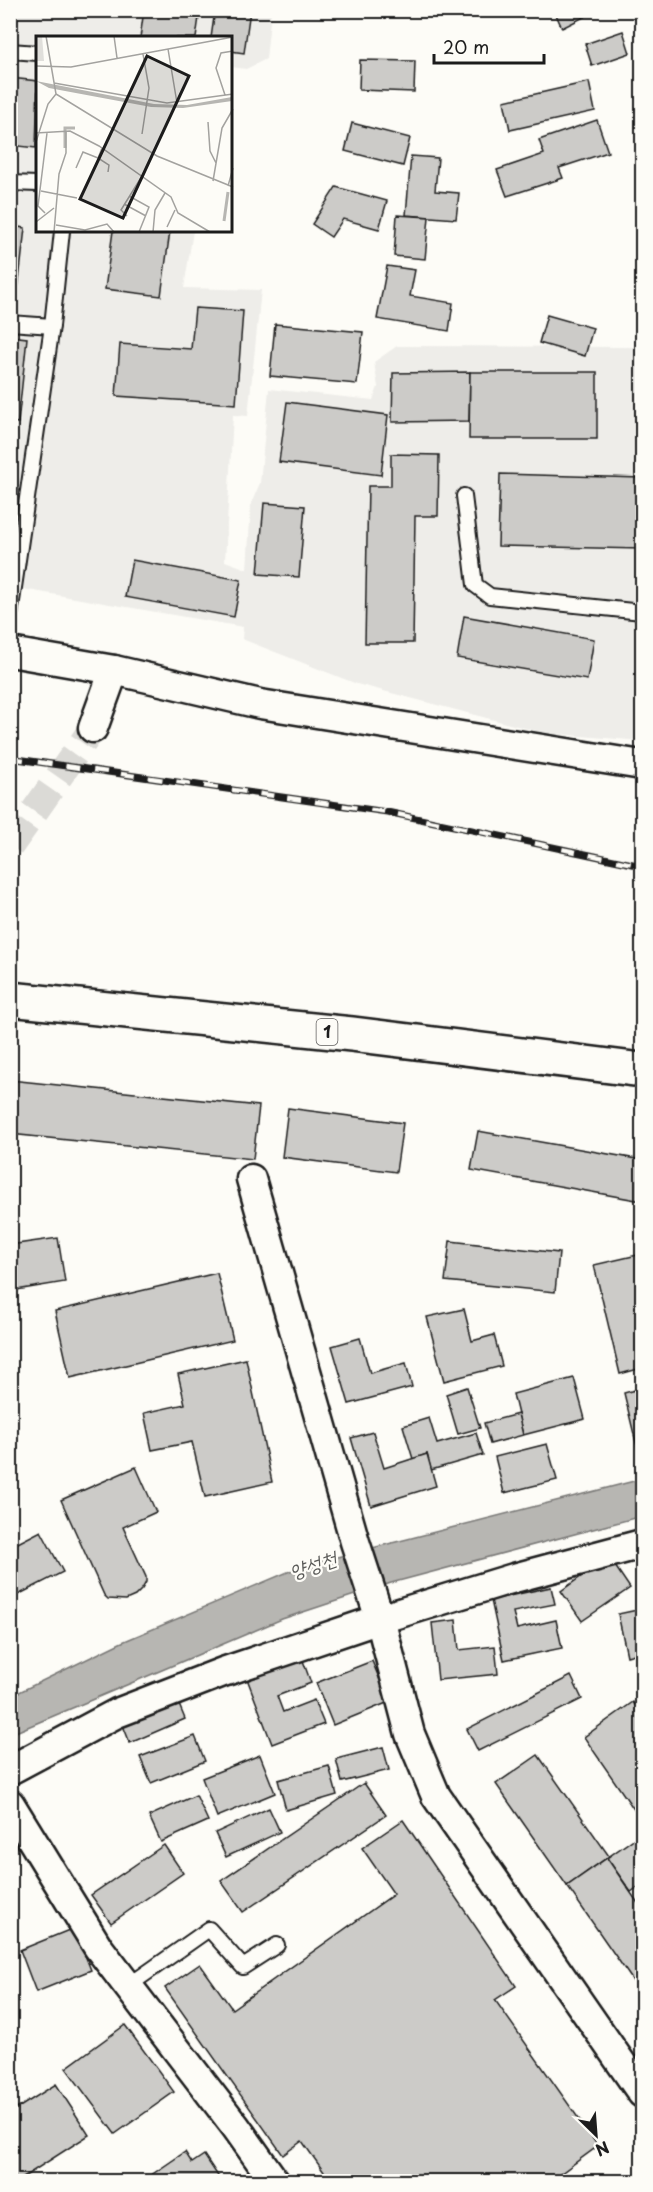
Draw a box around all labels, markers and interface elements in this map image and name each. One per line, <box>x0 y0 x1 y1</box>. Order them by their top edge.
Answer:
scale bar <box>434 27 544 65</box>
text: 20 m <box>443 33 489 60</box>
inset map <box>36 36 232 232</box>
road number: 1 <box>316 1019 338 1045</box>
water label: 양성천 <box>285 1542 342 1586</box>
north arrow <box>566 2105 626 2165</box>
text: N <box>592 2136 614 2163</box>

